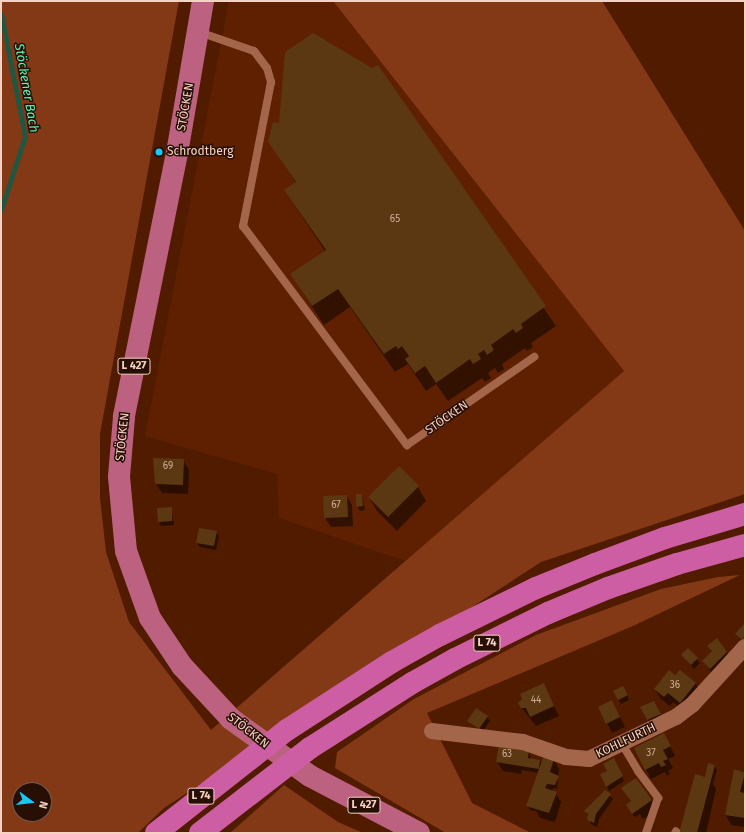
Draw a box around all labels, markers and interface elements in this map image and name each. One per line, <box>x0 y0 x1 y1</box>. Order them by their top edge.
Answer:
water label: Stöckener Bach <box>10 42 42 134</box>
street label: STÖCKEN <box>175 82 197 132</box>
place label: Schrodtberg <box>167 145 233 159</box>
marker: Schrodtberg <box>154 147 164 157</box>
house number: 65 <box>390 214 400 226</box>
road number: L 427 <box>117 357 151 375</box>
street label: STÖCKEN <box>423 398 471 438</box>
street label: STÖCKEN <box>113 412 133 462</box>
house number: 69 <box>163 461 173 473</box>
house number: 67 <box>331 500 341 512</box>
road number: L 74 <box>473 634 501 652</box>
house number: 36 <box>670 680 680 692</box>
house number: 44 <box>531 695 541 707</box>
street label: STÖCKEN <box>224 710 272 752</box>
street label: KOHLFURTH <box>594 720 658 762</box>
house number: 37 <box>646 748 656 760</box>
house number: 63 <box>502 749 512 761</box>
north arrow <box>12 782 52 822</box>
road number: L 74 <box>187 787 215 805</box>
road number: L 427 <box>347 796 381 814</box>
text: N <box>36 800 50 810</box>

